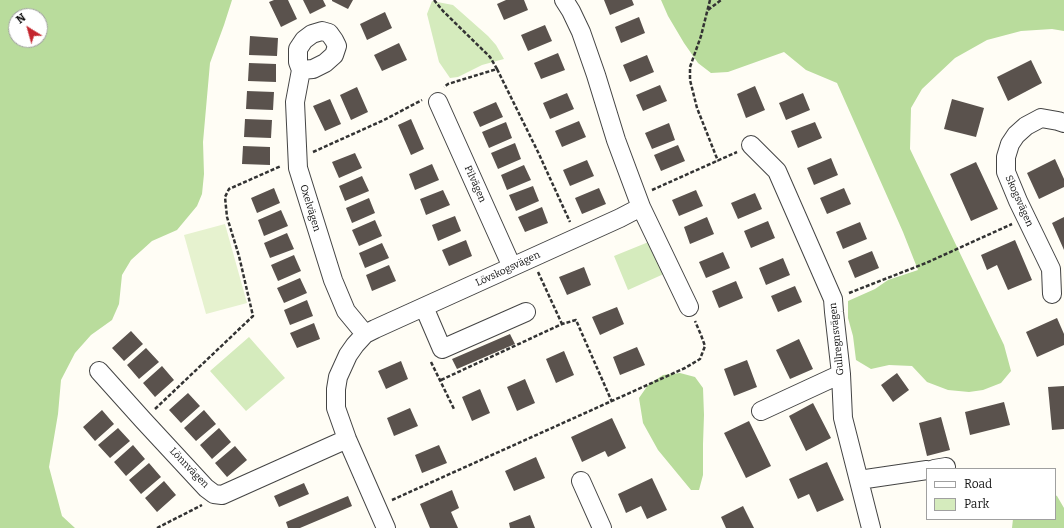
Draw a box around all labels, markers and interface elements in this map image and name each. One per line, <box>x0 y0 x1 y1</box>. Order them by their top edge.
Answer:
north arrow <box>8 8 48 48</box>
text: N <box>14 11 28 27</box>
street label: Pilvägen <box>462 164 488 204</box>
street label: Skogsvägen <box>1002 173 1036 229</box>
street label: Oxelvägen <box>297 183 323 233</box>
street label: Lövskogsvägen <box>474 249 542 289</box>
street label: Gullregnsvägen <box>827 302 847 376</box>
street label: Lönnvägen <box>167 445 211 491</box>
legend <box>926 468 1056 520</box>
text: Road <box>964 477 992 491</box>
text: Park <box>964 497 989 511</box>

